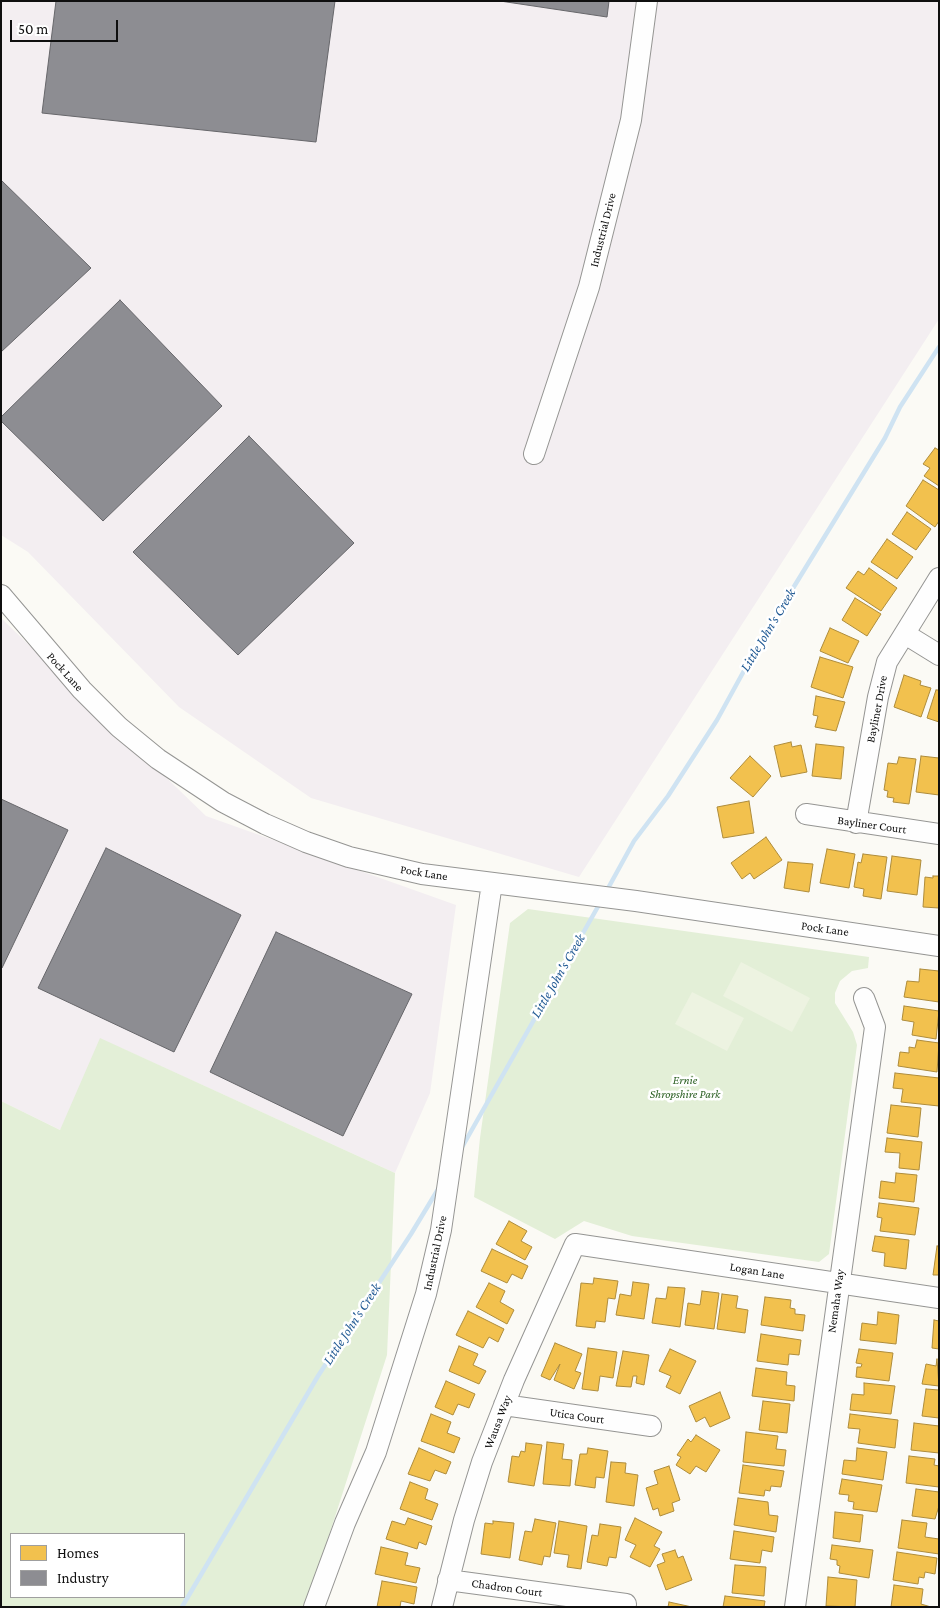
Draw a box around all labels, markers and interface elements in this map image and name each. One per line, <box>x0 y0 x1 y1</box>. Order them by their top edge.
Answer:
scale bar <box>12 10 120 42</box>
text: 50 m <box>18 21 48 37</box>
street label: Industrial Drive <box>587 191 619 269</box>
water label: Little John's Creek <box>737 585 799 675</box>
street label: Pock Lane <box>44 649 86 695</box>
street label: Bayliner Drive <box>863 674 891 744</box>
street label: Bayliner Court <box>836 813 908 837</box>
street label: Pock Lane <box>399 862 449 884</box>
street label: Pock Lane <box>800 919 850 939</box>
water label: Little John's Creek <box>527 931 589 1021</box>
park label: Ernie Shropshire Park <box>650 1073 720 1101</box>
street label: Industrial Drive <box>420 1214 450 1292</box>
street label: Logan Lane <box>729 1260 785 1282</box>
street label: Nemaha Way <box>824 1268 848 1334</box>
water label: Little John's Creek <box>319 1280 385 1368</box>
street label: Wausa Way <box>481 1393 515 1451</box>
street label: Utica Court <box>549 1405 605 1427</box>
legend <box>10 1533 185 1598</box>
text: Homes <box>57 1545 99 1561</box>
text: Industry <box>57 1570 109 1586</box>
street label: Chadron Court <box>471 1576 543 1600</box>

